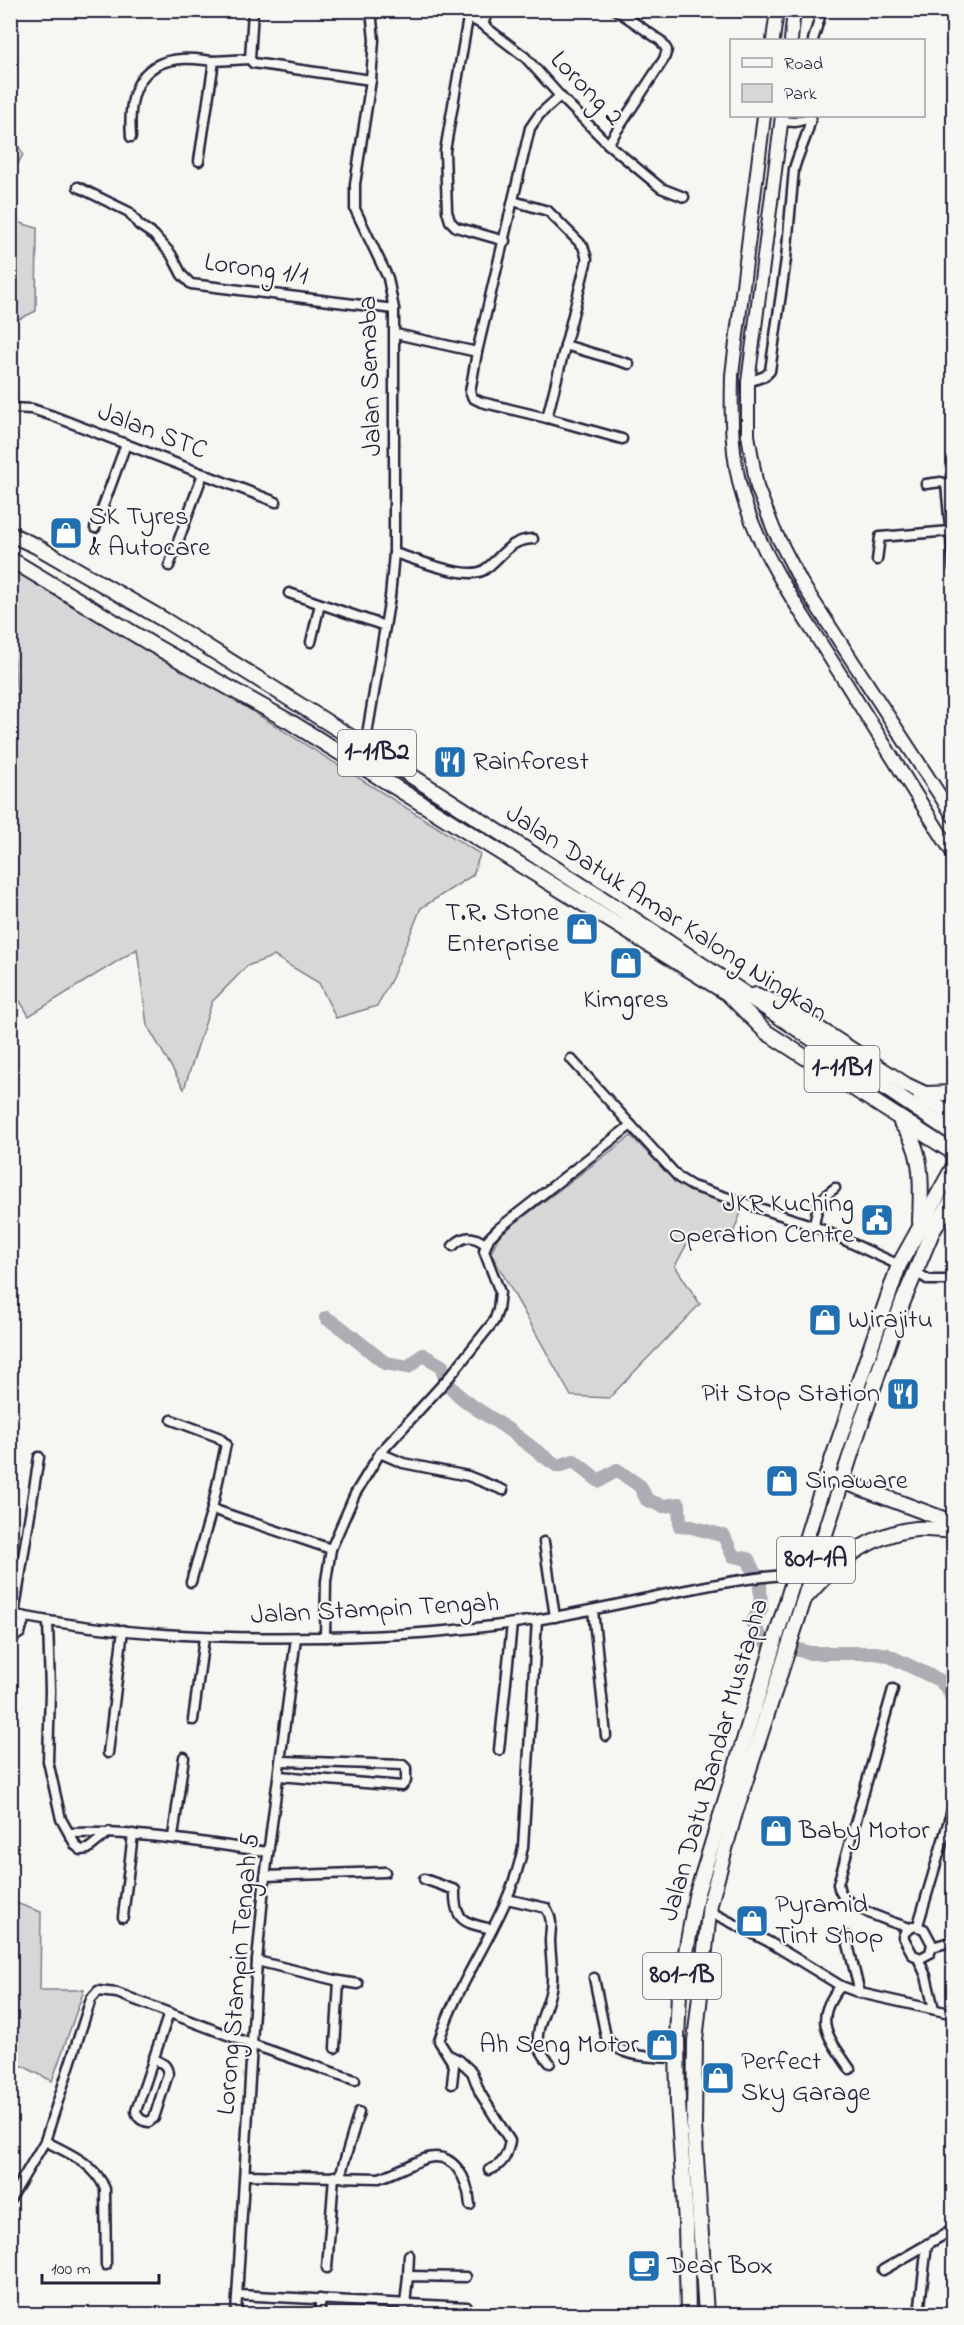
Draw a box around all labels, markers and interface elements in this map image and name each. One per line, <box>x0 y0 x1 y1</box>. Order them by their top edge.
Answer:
legend <box>730 39 925 117</box>
street label: Lorong 2 <box>540 42 632 136</box>
text: Road <box>784 52 823 78</box>
text: Park <box>784 82 817 108</box>
street label: Lorong 1/1 <box>202 243 310 297</box>
street label: Jalan Semaba <box>349 295 393 457</box>
street label: Jalan STC <box>92 393 212 471</box>
place label: SK Tyres & Autocare <box>89 498 211 568</box>
shop icon: SK Tyres & Autocare <box>48 515 84 551</box>
road number: 1-11B2 <box>338 730 416 776</box>
place label: Rainforest <box>473 743 589 782</box>
restaurant icon: Rainforest <box>432 744 468 780</box>
street label: Jalan Datuk Amar Kalong Ningkan <box>497 795 835 1033</box>
place label: T.R. Stone Enterprise <box>445 894 560 964</box>
shop icon: T.R. Stone Enterprise <box>564 911 600 947</box>
shop icon: Kimgres <box>608 945 644 981</box>
place label: Kimgres <box>583 981 669 1020</box>
road number: 1-11B1 <box>804 1046 880 1092</box>
place label: JKR Kuching Operation Centre <box>669 1185 855 1255</box>
public building icon: JKR Kuching Operation Centre <box>859 1202 895 1238</box>
place label: Wirajitu <box>848 1301 933 1340</box>
shop icon: Wirajitu <box>807 1302 843 1338</box>
place label: Pit Stop Station <box>701 1375 880 1414</box>
restaurant icon: Pit Stop Station <box>885 1376 921 1412</box>
place label: Sinaware <box>805 1462 909 1501</box>
shop icon: Sinaware <box>764 1463 800 1499</box>
road number: 801-1A <box>777 1537 855 1583</box>
street label: Jalan Stampin Tengah <box>250 1584 500 1636</box>
street label: Jalan Datu Bandar Mustapha <box>650 1594 780 1926</box>
place label: Baby Motor <box>798 1812 930 1851</box>
shop icon: Baby Motor <box>758 1813 794 1849</box>
street label: Lorong Stampin Tengah 5 <box>207 1831 271 2117</box>
place label: Pyramid Tint Shop <box>775 1886 883 1956</box>
shop icon: Pyramid Tint Shop <box>734 1903 770 1939</box>
road number: 801-1B <box>643 1953 721 1999</box>
place label: Ah Seng Motor <box>479 2026 640 2065</box>
shop icon: Ah Seng Motor <box>644 2027 680 2063</box>
place label: Perfect Sky Garage <box>741 2043 872 2113</box>
shop icon: Perfect Sky Garage <box>700 2060 736 2096</box>
scale bar <box>42 2247 159 2285</box>
place label: Dear Box <box>666 2247 773 2286</box>
cafe icon: Dear Box <box>626 2248 662 2284</box>
text: 100 m <box>51 2257 91 2283</box>

